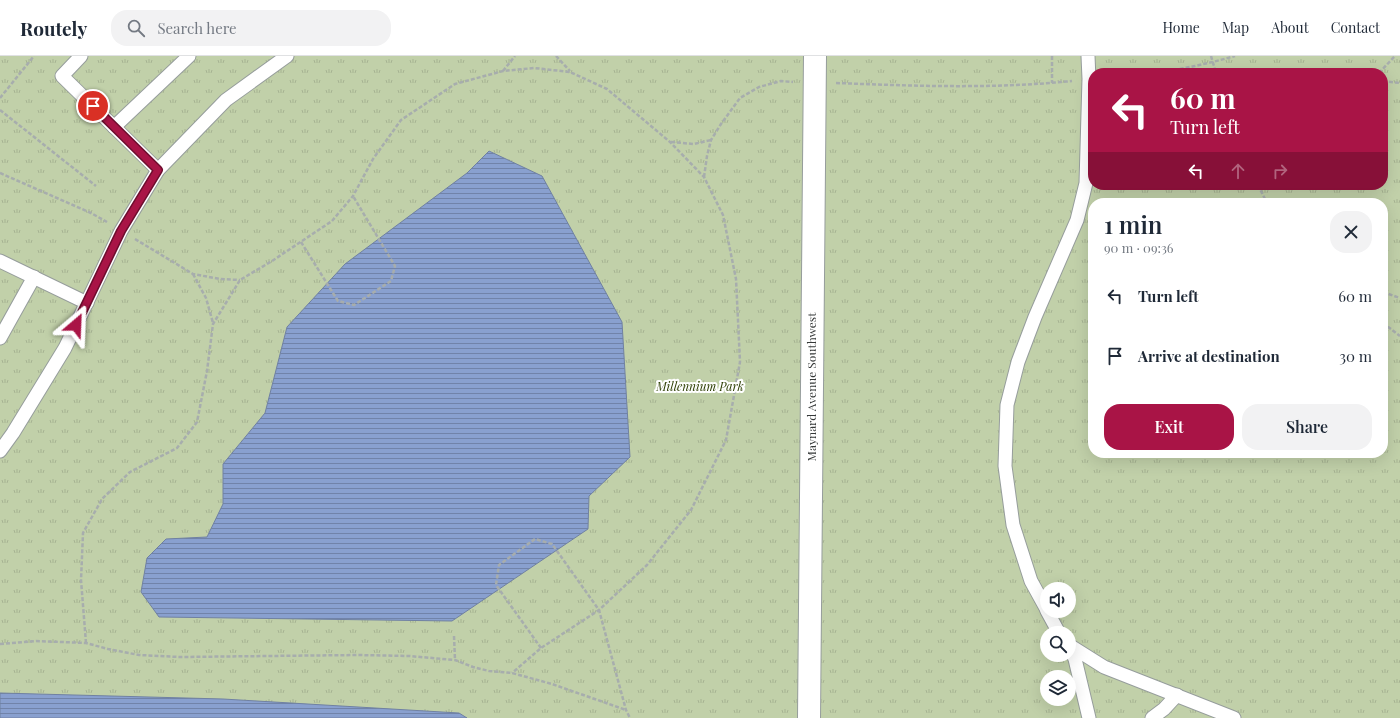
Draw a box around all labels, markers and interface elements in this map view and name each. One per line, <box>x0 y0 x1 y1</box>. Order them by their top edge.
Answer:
search box <box>111 10 391 46</box>
text: Routely <box>20 15 87 41</box>
icon: search <box>125 17 147 39</box>
text: Search here <box>157 18 237 38</box>
text: Home <box>1162 18 1200 37</box>
text: Map <box>1222 18 1249 37</box>
text: About <box>1271 18 1309 37</box>
text: Contact <box>1331 18 1380 37</box>
text: 60 m <box>1170 79 1236 116</box>
icon: left <box>1104 84 1156 136</box>
pin <box>76 89 110 123</box>
icon: arrive <box>82 95 104 117</box>
text: Turn left <box>1170 115 1240 139</box>
icon: left <box>1185 160 1207 182</box>
icon: ahead <box>1227 160 1249 182</box>
icon: right <box>1269 160 1291 182</box>
text: 1 min <box>1104 208 1162 240</box>
button: close <box>1330 211 1372 253</box>
text: 90 m · 09:36 <box>1104 239 1174 256</box>
icon: left <box>1104 285 1126 307</box>
text: Turn left <box>1138 286 1199 306</box>
text: 60 m <box>1338 286 1372 306</box>
position arrow <box>55 304 97 346</box>
street label: Maynard Avenue Southwest <box>803 312 819 461</box>
icon: arrive <box>1104 345 1126 367</box>
text: Arrive at destination <box>1138 346 1280 366</box>
text: 30 m <box>1339 346 1372 366</box>
park label: Millennium Park <box>655 378 744 394</box>
button: Exit <box>1104 404 1234 450</box>
button: Share <box>1242 404 1372 450</box>
map controls <box>1040 582 1076 706</box>
button: sound <box>1040 582 1076 618</box>
button: search <box>1040 626 1076 662</box>
button: layers <box>1040 670 1076 706</box>

